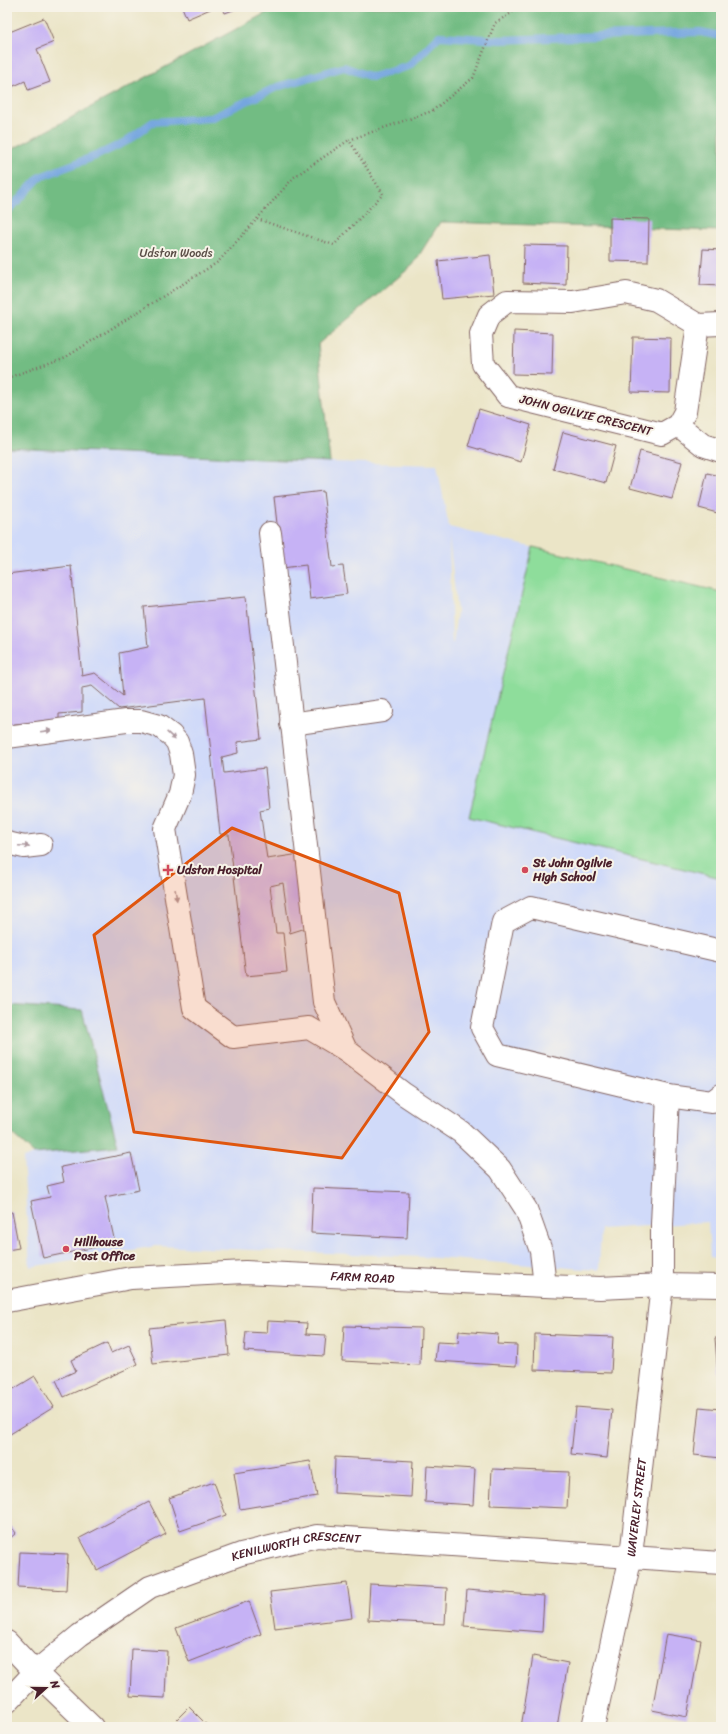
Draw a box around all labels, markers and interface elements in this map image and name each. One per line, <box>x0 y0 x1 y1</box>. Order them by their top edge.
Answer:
park label: Udston Woods <box>140 242 212 264</box>
street label: JOHN OGILVIE CRESCENT <box>516 388 656 442</box>
one-way arrow <box>40 728 52 734</box>
one-way arrow <box>166 731 176 741</box>
one-way arrow <box>18 842 30 849</box>
place label: St John Ogilvie High School <box>532 852 613 888</box>
place label: Udston Hospital <box>177 859 262 881</box>
marker: Udston Hospital <box>162 864 174 876</box>
marker: St John Ogilvie High School <box>520 865 530 875</box>
one-way arrow <box>173 889 179 901</box>
place label: Hillhouse Post Office <box>73 1231 136 1267</box>
marker: Hillhouse Post Office <box>61 1244 71 1254</box>
street label: FARM ROAD <box>330 1265 396 1290</box>
street label: WAVERLEY STREET <box>620 1456 653 1558</box>
street label: KENILWORTH CRESCENT <box>228 1525 363 1568</box>
north arrow <box>26 1668 66 1708</box>
text: N <box>44 1677 65 1692</box>

